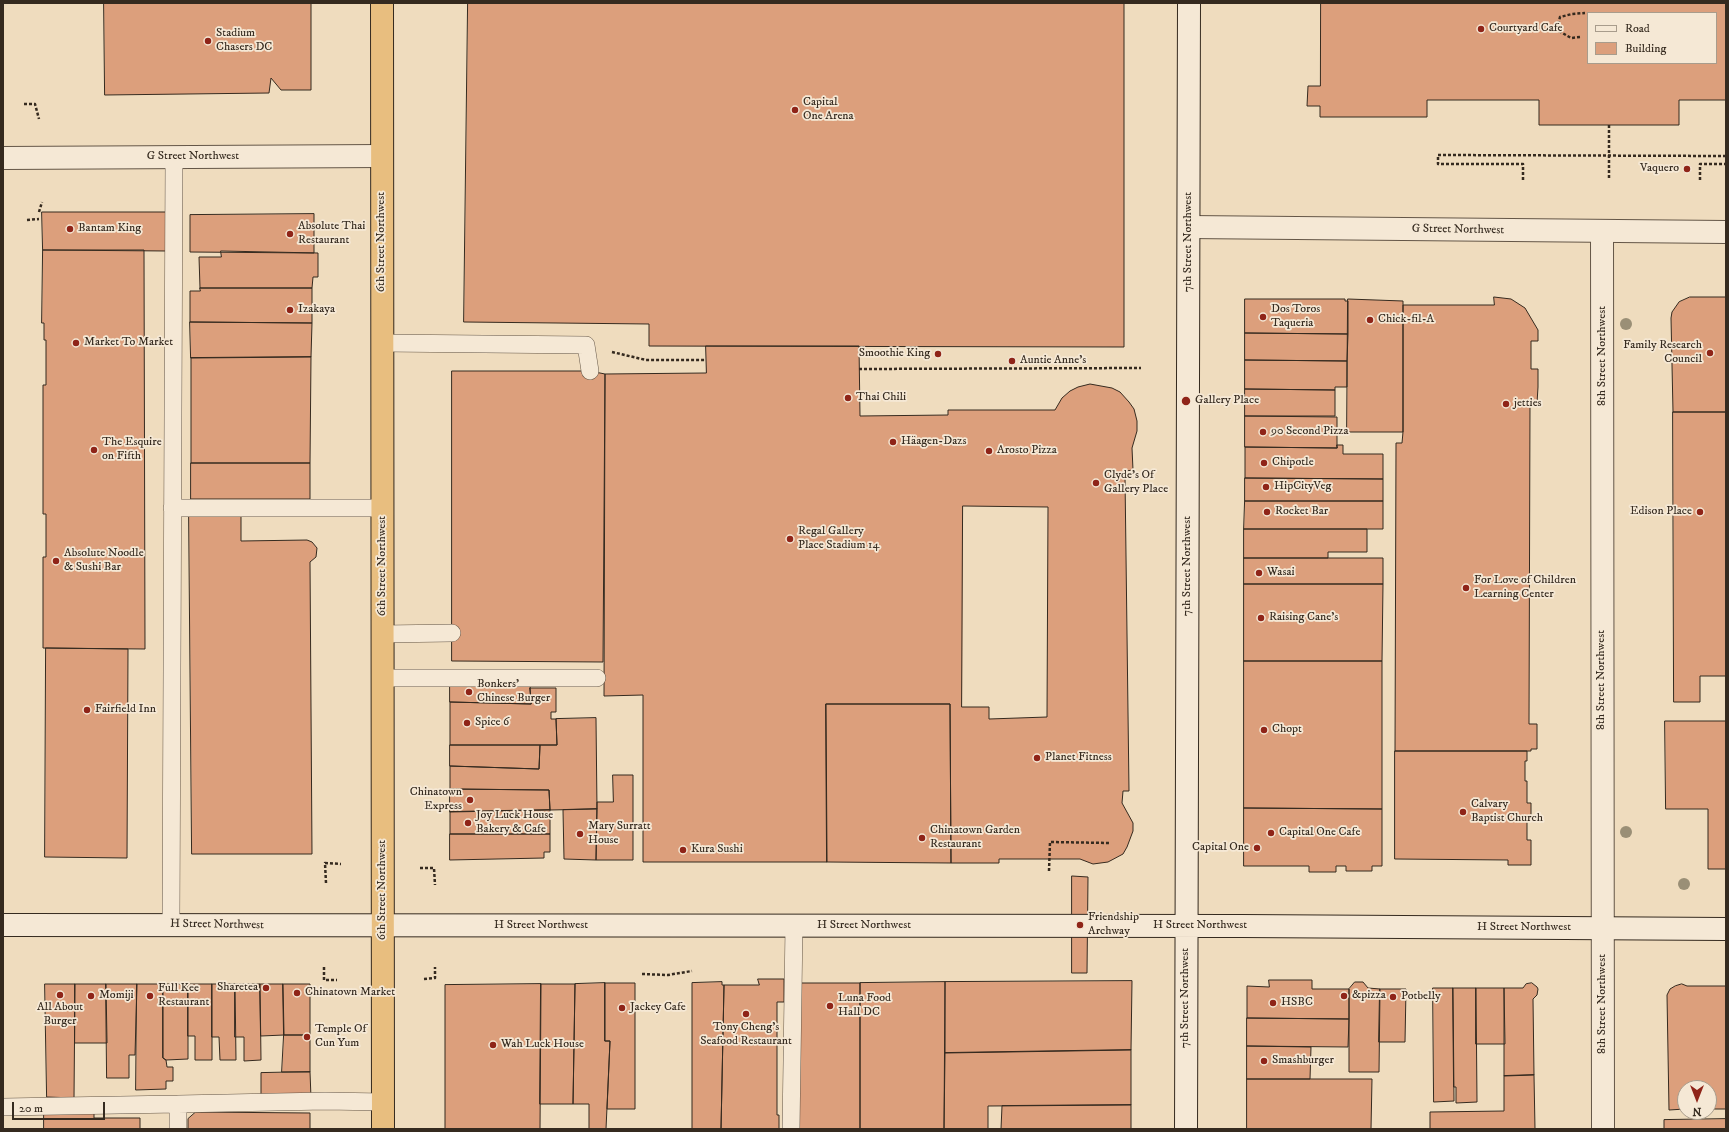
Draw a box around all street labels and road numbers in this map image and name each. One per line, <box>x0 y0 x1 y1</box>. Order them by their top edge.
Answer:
street label: G Street Northwest <box>147 150 239 164</box>
street label: 6th Street Northwest <box>375 192 389 292</box>
street label: 7th Street Northwest <box>1182 192 1196 292</box>
street label: G Street Northwest <box>1412 222 1504 238</box>
street label: 8th Street Northwest <box>1596 306 1610 406</box>
street label: 6th Street Northwest <box>376 516 390 616</box>
street label: 7th Street Northwest <box>1181 516 1195 616</box>
street label: 8th Street Northwest <box>1595 630 1609 730</box>
street label: 6th Street Northwest <box>376 840 390 940</box>
street label: H Street Northwest <box>170 917 264 933</box>
street label: H Street Northwest <box>494 919 588 933</box>
street label: H Street Northwest <box>817 919 911 933</box>
street label: H Street Northwest <box>1153 919 1247 933</box>
street label: H Street Northwest <box>1477 921 1571 935</box>
street label: 7th Street Northwest <box>1179 948 1193 1048</box>
street label: 8th Street Northwest <box>1596 954 1610 1054</box>

